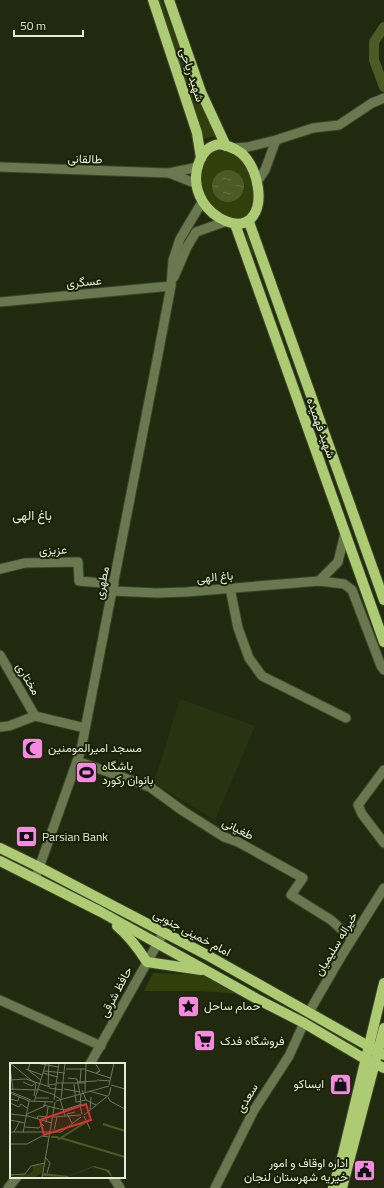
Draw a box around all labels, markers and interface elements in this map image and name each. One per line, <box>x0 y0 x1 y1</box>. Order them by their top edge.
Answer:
scale bar <box>14 12 83 38</box>
text: 50 m <box>20 16 46 35</box>
street label: شهید ریاحی <box>175 45 210 104</box>
street label: طالقانی <box>67 148 103 169</box>
street label: عسگری <box>65 270 103 293</box>
street label: شهید فهمیده <box>302 395 341 461</box>
district label: باغ الهی <box>12 505 52 525</box>
street label: عزیزی <box>39 540 67 559</box>
street label: مطهری <box>89 565 114 601</box>
street label: باغ الهی <box>196 565 234 588</box>
street label: مختاری <box>11 659 46 699</box>
mosque icon: مسجد امیرالمومنین <box>19 735 45 761</box>
place label: مسجد امیرالمومنین <box>48 738 142 757</box>
place label: باشگاه بانوان رکورد <box>102 756 154 789</box>
sports icon: باشگاه بانوان رکورد <box>74 760 100 786</box>
street label: طغیانی <box>219 813 258 845</box>
bank icon: Parsian Bank <box>13 824 39 850</box>
place label: Parsian Bank <box>42 827 108 846</box>
street label: امام خمینی جنوبی <box>150 904 235 961</box>
street label: خیراله سلیمیان <box>309 908 362 979</box>
street label: حافظ شرقی <box>94 963 137 1021</box>
place icon: حمام ساحل <box>175 993 201 1019</box>
place label: حمام ساحل <box>204 996 261 1015</box>
supermarket icon: فروشگاه فدک <box>191 1028 217 1054</box>
place label: فروشگاه فدک <box>220 1031 284 1050</box>
inset map <box>10 1063 125 1178</box>
shop icon: ایساکو <box>327 1071 353 1097</box>
place label: ایساکو <box>294 1074 324 1093</box>
street label: سعدی <box>230 1079 263 1116</box>
place label: اداره اوقاف و امور خیریه شهرستان لنجان <box>244 1153 348 1186</box>
public building icon: اداره اوقاف و امور خیریه شهرستان لنجان <box>351 1157 377 1183</box>

